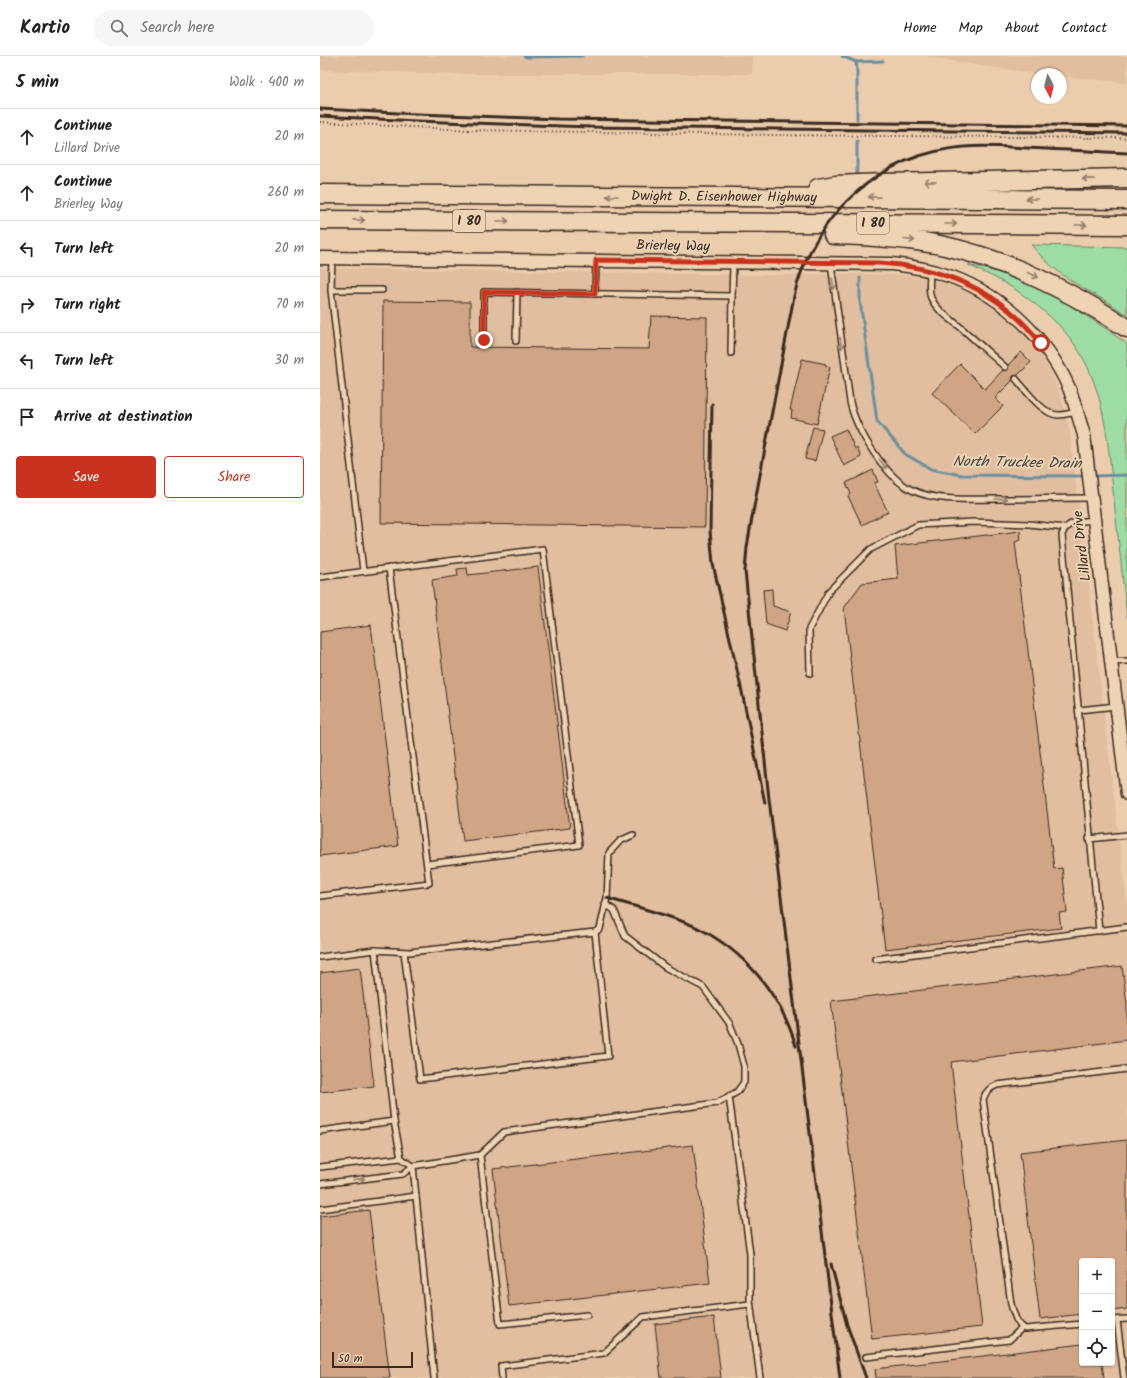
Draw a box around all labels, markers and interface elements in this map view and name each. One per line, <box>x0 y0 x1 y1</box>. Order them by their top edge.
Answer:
search box <box>94 10 374 46</box>
text: Kartio <box>20 13 70 43</box>
text: Search here <box>140 16 214 40</box>
icon: search <box>108 17 130 39</box>
text: Home <box>903 17 937 39</box>
text: Map <box>959 17 983 39</box>
text: About <box>1005 17 1039 39</box>
text: Contact <box>1061 17 1107 39</box>
north arrow <box>1031 68 1067 104</box>
text: 5 min <box>16 69 59 96</box>
text: Walk · 400 m <box>229 72 304 93</box>
text: Continue <box>54 114 112 138</box>
icon: ahead <box>16 126 38 148</box>
text: 20 m <box>274 126 304 147</box>
text: Lillard Drive <box>54 138 120 159</box>
text: Continue <box>54 170 112 194</box>
one-way arrow <box>1082 175 1095 183</box>
one-way arrow <box>924 178 937 186</box>
icon: ahead <box>16 182 38 204</box>
text: 260 m <box>267 182 304 203</box>
street label: Dwight D. Eisenhower Highway <box>631 185 817 209</box>
one-way arrow <box>606 192 619 200</box>
text: Brierley Way <box>54 194 123 215</box>
one-way arrow <box>868 194 881 201</box>
one-way arrow <box>1026 195 1039 203</box>
road number: I 80 <box>453 210 485 232</box>
road number: I 80 <box>857 212 889 234</box>
one-way arrow <box>352 217 365 224</box>
one-way arrow <box>496 217 509 225</box>
one-way arrow <box>944 220 957 228</box>
one-way arrow <box>1074 221 1087 229</box>
street label: Brierley Way <box>636 234 711 258</box>
one-way arrow <box>902 236 915 244</box>
text: Turn left <box>54 237 114 261</box>
icon: left <box>16 238 38 260</box>
text: 20 m <box>274 238 304 259</box>
one-way arrow <box>1027 272 1039 279</box>
one-way arrow <box>829 277 837 290</box>
text: Turn right <box>54 293 121 317</box>
icon: right <box>16 294 38 316</box>
text: 70 m <box>276 294 304 315</box>
route end <box>475 331 493 349</box>
route start <box>1032 334 1050 352</box>
one-way arrow <box>837 336 845 349</box>
text: Turn left <box>54 349 114 373</box>
icon: left <box>16 350 38 372</box>
text: 30 m <box>275 350 304 371</box>
text: Arrive at destination <box>54 405 193 429</box>
icon: arrive <box>16 406 38 428</box>
water label: North Truckee Drain <box>953 450 1082 476</box>
button: Save <box>16 456 156 498</box>
button: Share <box>164 456 304 498</box>
one-way arrow <box>878 458 887 469</box>
one-way arrow <box>994 495 1007 503</box>
street label: Lillard Drive <box>1067 509 1097 582</box>
one-way arrow <box>352 1175 365 1183</box>
map controls <box>1079 1258 1115 1366</box>
button: + <box>1079 1258 1115 1294</box>
button: − <box>1079 1294 1115 1330</box>
button: locate <box>1079 1330 1115 1366</box>
scale bar <box>332 1350 413 1369</box>
text: 50 m <box>338 1350 363 1368</box>

